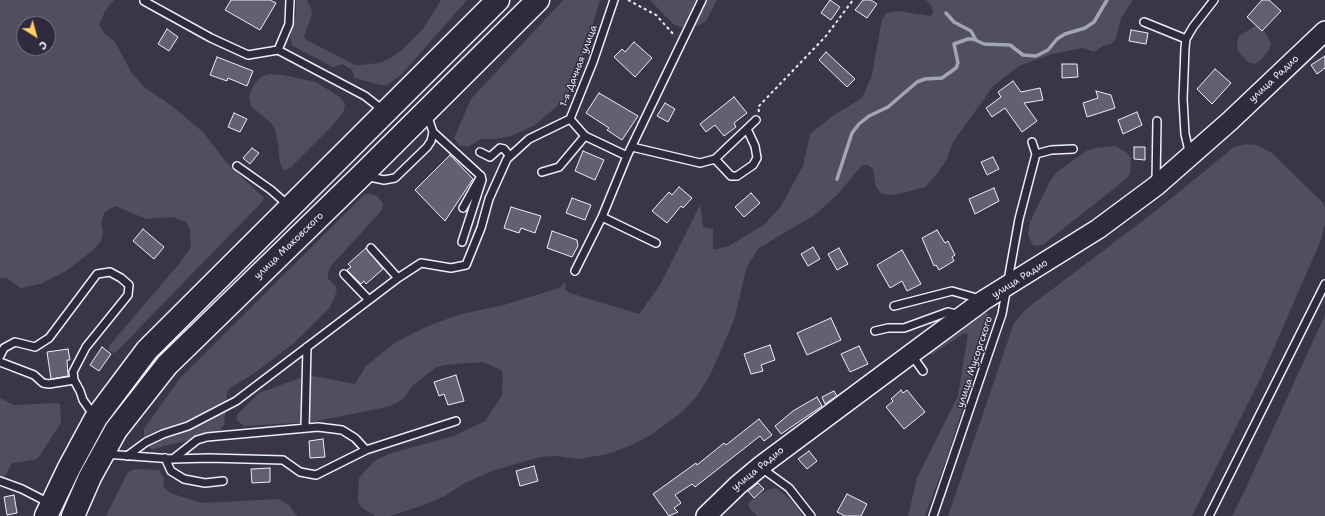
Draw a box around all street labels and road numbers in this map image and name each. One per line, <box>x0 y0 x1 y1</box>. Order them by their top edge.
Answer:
street label: 1-я Дачная улица <box>558 23 600 109</box>
street label: улица Радио <box>1247 53 1301 105</box>
street label: улица Маковского <box>252 210 326 282</box>
street label: улица Радио <box>990 257 1050 301</box>
street label: улица Мусоргского <box>955 315 995 409</box>
street label: улица Радио <box>729 444 787 494</box>

